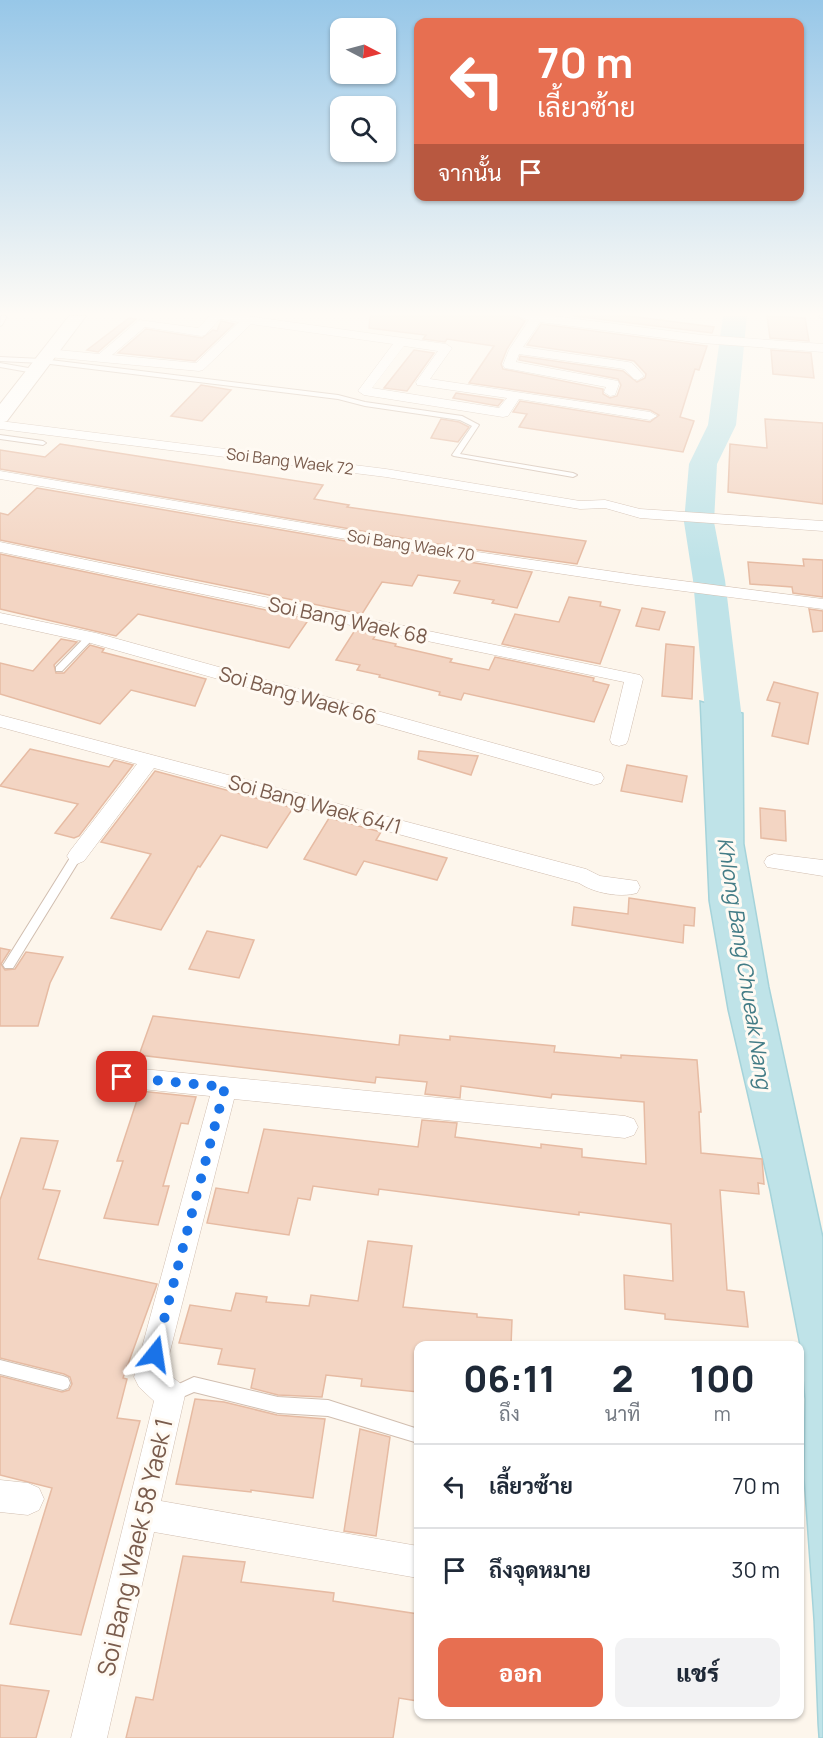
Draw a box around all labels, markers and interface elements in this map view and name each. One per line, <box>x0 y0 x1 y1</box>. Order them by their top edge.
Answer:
north arrow <box>330 18 396 84</box>
map controls <box>330 18 396 162</box>
text: 70 m <box>537 33 633 91</box>
icon: left <box>438 42 516 120</box>
text: เลี้ยวซ้าย <box>537 88 635 125</box>
button: search <box>330 96 396 162</box>
icon: arrive <box>514 156 547 189</box>
text: จากนั้น <box>438 158 502 188</box>
street label: Soi Bang Waek 72 <box>225 442 355 480</box>
street label: Soi Bang Waek 70 <box>346 524 476 566</box>
street label: Soi Bang Waek 68 <box>266 590 430 650</box>
street label: Soi Bang Waek 66 <box>216 660 380 730</box>
street label: Soi Bang Waek 64/1 <box>225 768 405 840</box>
water label: Khlong Bang Chueak Nang <box>711 835 779 1092</box>
pin <box>96 1051 147 1102</box>
icon: arrive <box>105 1060 138 1093</box>
position arrow <box>123 1322 187 1386</box>
text: 06:11 <box>463 1354 556 1403</box>
text: 2 <box>612 1354 634 1403</box>
text: 100 <box>690 1354 755 1403</box>
text: ถึง <box>499 1400 520 1427</box>
text: นาที <box>605 1400 640 1427</box>
text: m <box>714 1400 731 1427</box>
street label: Soi Bang Waek 58 Yaek 1 <box>88 1415 180 1679</box>
icon: left <box>438 1470 471 1503</box>
text: เลี้ยวซ้าย <box>489 1471 573 1501</box>
text: 70 m <box>732 1471 780 1501</box>
icon: arrive <box>438 1554 471 1587</box>
text: ถึงจุดหมาย <box>489 1555 591 1585</box>
text: 30 m <box>731 1555 780 1585</box>
button: ออก <box>438 1638 603 1707</box>
button: แชร์ <box>615 1638 780 1707</box>

